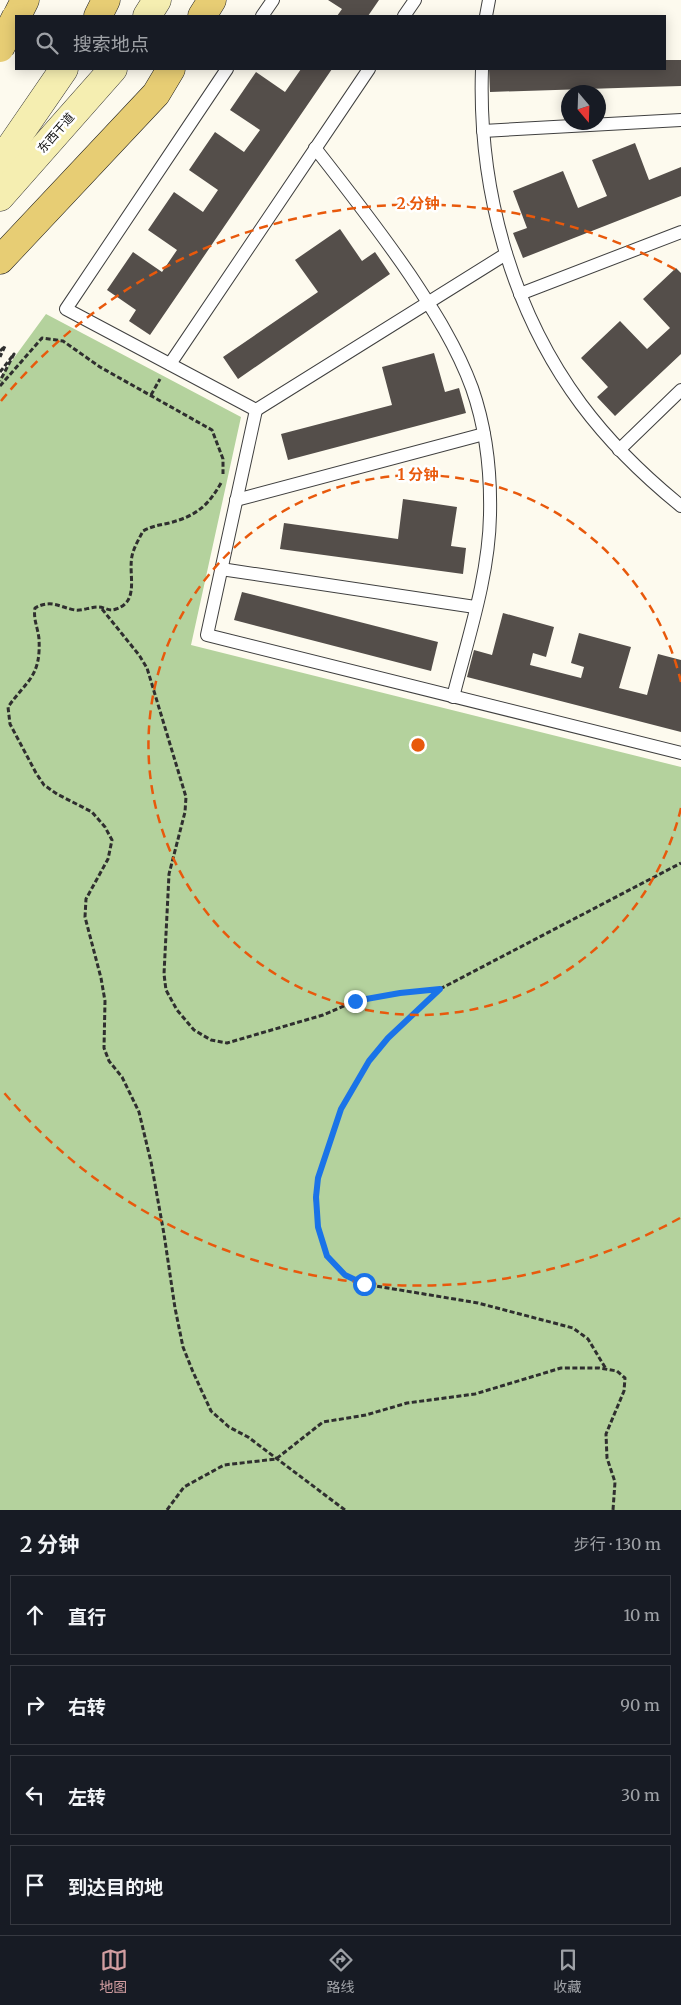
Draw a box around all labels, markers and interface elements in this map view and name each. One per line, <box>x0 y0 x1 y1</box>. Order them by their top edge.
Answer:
search box <box>15 15 666 70</box>
icon: search <box>33 29 61 57</box>
text: 搜索地点 <box>73 32 149 56</box>
north arrow <box>561 85 606 130</box>
street label: 东西干道 <box>34 110 77 156</box>
text: 2 分钟 <box>397 194 439 213</box>
text: 1 分钟 <box>398 465 438 484</box>
centre of rings <box>409 736 427 754</box>
route end <box>344 990 367 1013</box>
route start <box>353 1273 376 1296</box>
text: 2 分钟 <box>20 1531 79 1558</box>
text: 步行 · 130 m <box>574 1534 661 1554</box>
icon: ahead <box>21 1601 49 1629</box>
text: 直行 <box>68 1605 106 1629</box>
text: 10 m <box>623 1605 660 1625</box>
icon: right <box>21 1691 49 1719</box>
text: 右转 <box>68 1695 106 1719</box>
text: 90 m <box>620 1695 660 1715</box>
icon: left <box>21 1781 49 1809</box>
text: 左转 <box>68 1785 106 1809</box>
text: 30 m <box>621 1785 660 1805</box>
icon: arrive <box>21 1871 49 1899</box>
text: 到达目的地 <box>68 1875 163 1899</box>
tab: 地图 <box>100 1946 128 1996</box>
tab: 路线 <box>327 1946 355 1996</box>
tab: 收藏 <box>554 1946 582 1996</box>

